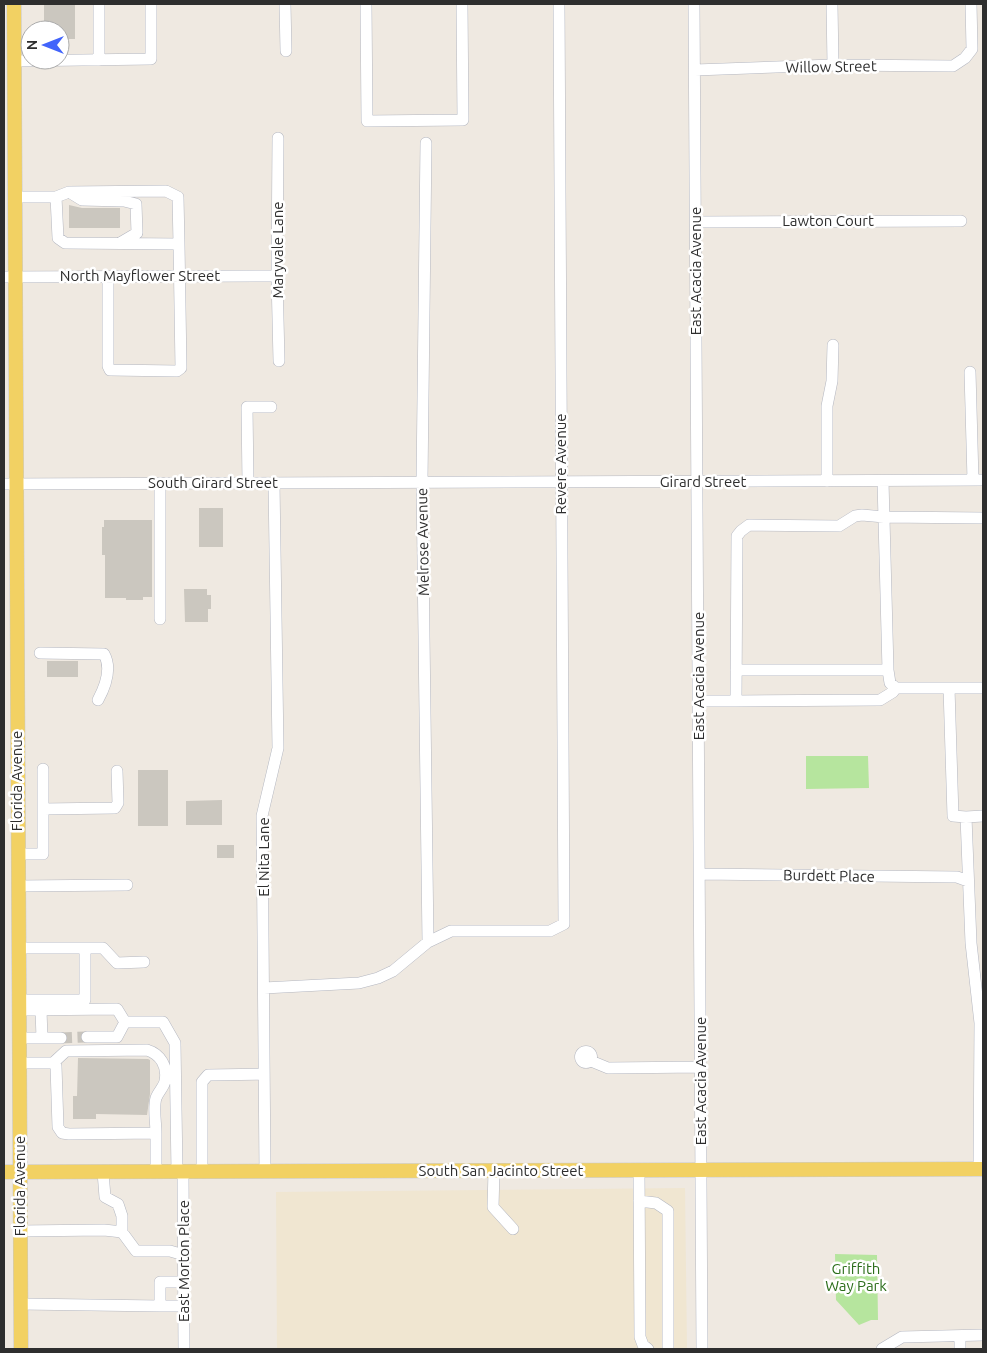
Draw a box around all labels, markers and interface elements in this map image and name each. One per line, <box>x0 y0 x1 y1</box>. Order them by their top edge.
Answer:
north arrow <box>20 20 70 70</box>
text: N <box>24 40 40 50</box>
street label: Willow Street <box>785 57 877 76</box>
street label: Maryvale Lane <box>269 201 286 299</box>
street label: East Acacia Avenue <box>687 207 704 335</box>
street label: Lawton Court <box>782 212 874 229</box>
street label: North Mayflower Street <box>60 267 220 284</box>
street label: Revere Avenue <box>552 413 569 515</box>
street label: Girard Street <box>660 473 746 490</box>
street label: South Girard Street <box>148 474 278 491</box>
street label: Melrose Avenue <box>413 488 432 596</box>
street label: East Acacia Avenue <box>690 612 707 740</box>
street label: Florida Avenue <box>8 731 25 831</box>
street label: El Nita Lane <box>255 817 272 897</box>
street label: Burdett Place <box>783 866 875 885</box>
street label: East Acacia Avenue <box>692 1017 709 1145</box>
street label: Florida Avenue <box>11 1136 28 1236</box>
street label: South San Jacinto Street <box>419 1162 584 1179</box>
street label: East Morton Place <box>175 1200 192 1322</box>
park label: Griffith Way Park <box>825 1260 887 1294</box>

